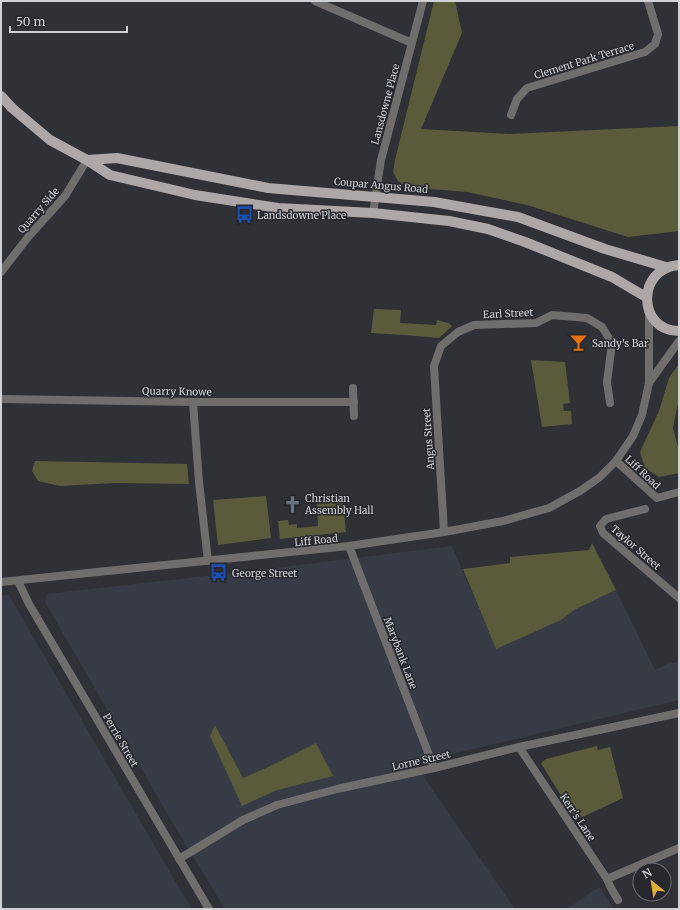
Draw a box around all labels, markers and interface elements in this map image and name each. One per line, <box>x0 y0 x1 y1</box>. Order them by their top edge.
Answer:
scale bar <box>10 8 127 34</box>
text: 50 m <box>16 14 45 29</box>
street label: Clement Park Terrace <box>533 39 636 82</box>
street label: Lansdowne Place <box>368 62 403 146</box>
street label: Coupar Angus Road <box>333 175 429 196</box>
street label: Quarry Side <box>15 185 62 236</box>
bus stop icon: Landsdowne Place <box>234 205 254 225</box>
place label: Landsdowne Place <box>257 209 346 222</box>
street label: Earl Street <box>483 306 534 321</box>
bar icon: Sandy's Bar <box>569 333 589 353</box>
place label: Sandy's Bar <box>592 337 649 350</box>
street label: Quarry Knowe <box>142 384 212 399</box>
street label: Angus Street <box>420 408 437 471</box>
street label: Liff Road <box>622 453 663 492</box>
place label: Christian Assembly Hall <box>304 492 374 517</box>
church icon: Christian Assembly Hall <box>282 494 302 514</box>
street label: Taylor Street <box>608 522 663 573</box>
street label: Liff Road <box>294 532 338 549</box>
bus stop icon: George Street <box>209 563 229 583</box>
place label: George Street <box>232 567 297 580</box>
street label: Marybank Lane <box>381 615 420 691</box>
street label: Perrie Street <box>100 711 141 770</box>
street label: Lorne Street <box>391 747 452 774</box>
street label: Kerr's Lane <box>557 791 598 844</box>
north arrow <box>632 862 672 902</box>
text: N <box>640 865 655 882</box>

